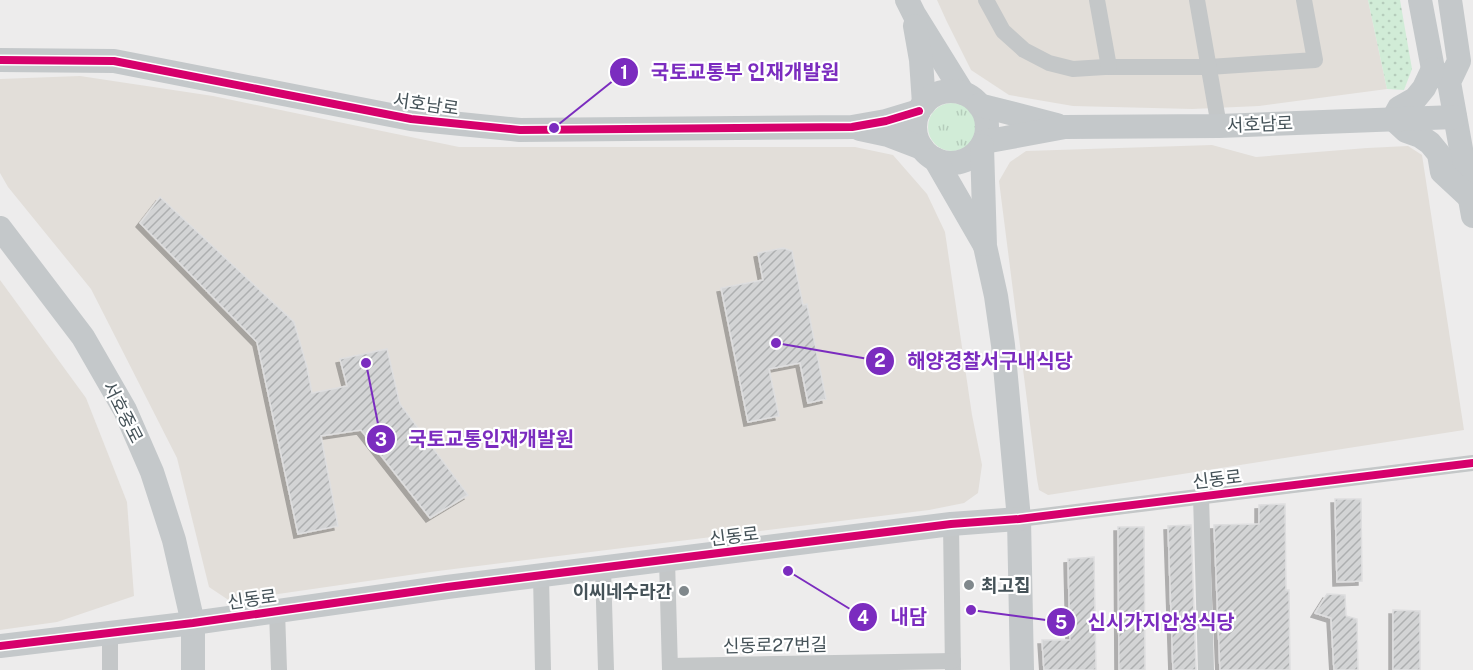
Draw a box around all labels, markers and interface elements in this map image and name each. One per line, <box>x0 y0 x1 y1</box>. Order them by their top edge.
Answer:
callout: 국토교통부 인재개발원 <box>609 53 851 91</box>
text: 국토교통부 인재개발원 <box>651 60 839 84</box>
text: 1 <box>620 62 628 83</box>
street label: 서호남로 <box>392 89 460 119</box>
street label: 서호남로 <box>1227 112 1293 136</box>
callout: 해양경찰서구내식당 <box>865 342 1085 380</box>
text: 해양경찰서구내식당 <box>907 349 1073 373</box>
text: 2 <box>874 350 886 371</box>
street label: 서호중로 <box>99 378 147 446</box>
callout: 국토교통인재개발원 <box>366 420 586 458</box>
text: 국토교통인재개발원 <box>408 427 574 451</box>
text: 3 <box>375 429 387 450</box>
street label: 신동로 <box>1191 466 1243 492</box>
street label: 신동로 <box>708 523 760 549</box>
place label: 최고집 <box>981 575 1031 596</box>
marker: 최고집 <box>962 578 976 592</box>
place label: 이씨네수라간 <box>573 581 672 602</box>
marker: 이씨네수라간 <box>677 584 691 598</box>
street label: 신동로 <box>226 585 278 613</box>
callout: 내담 <box>848 598 939 636</box>
callout: 신시가지안성식당 <box>1046 603 1247 641</box>
text: 내담 <box>891 605 927 629</box>
text: 4 <box>857 607 869 628</box>
text: 신시가지안성식당 <box>1087 610 1235 634</box>
text: 5 <box>1055 612 1067 633</box>
street label: 신동로27번길 <box>723 634 827 656</box>

